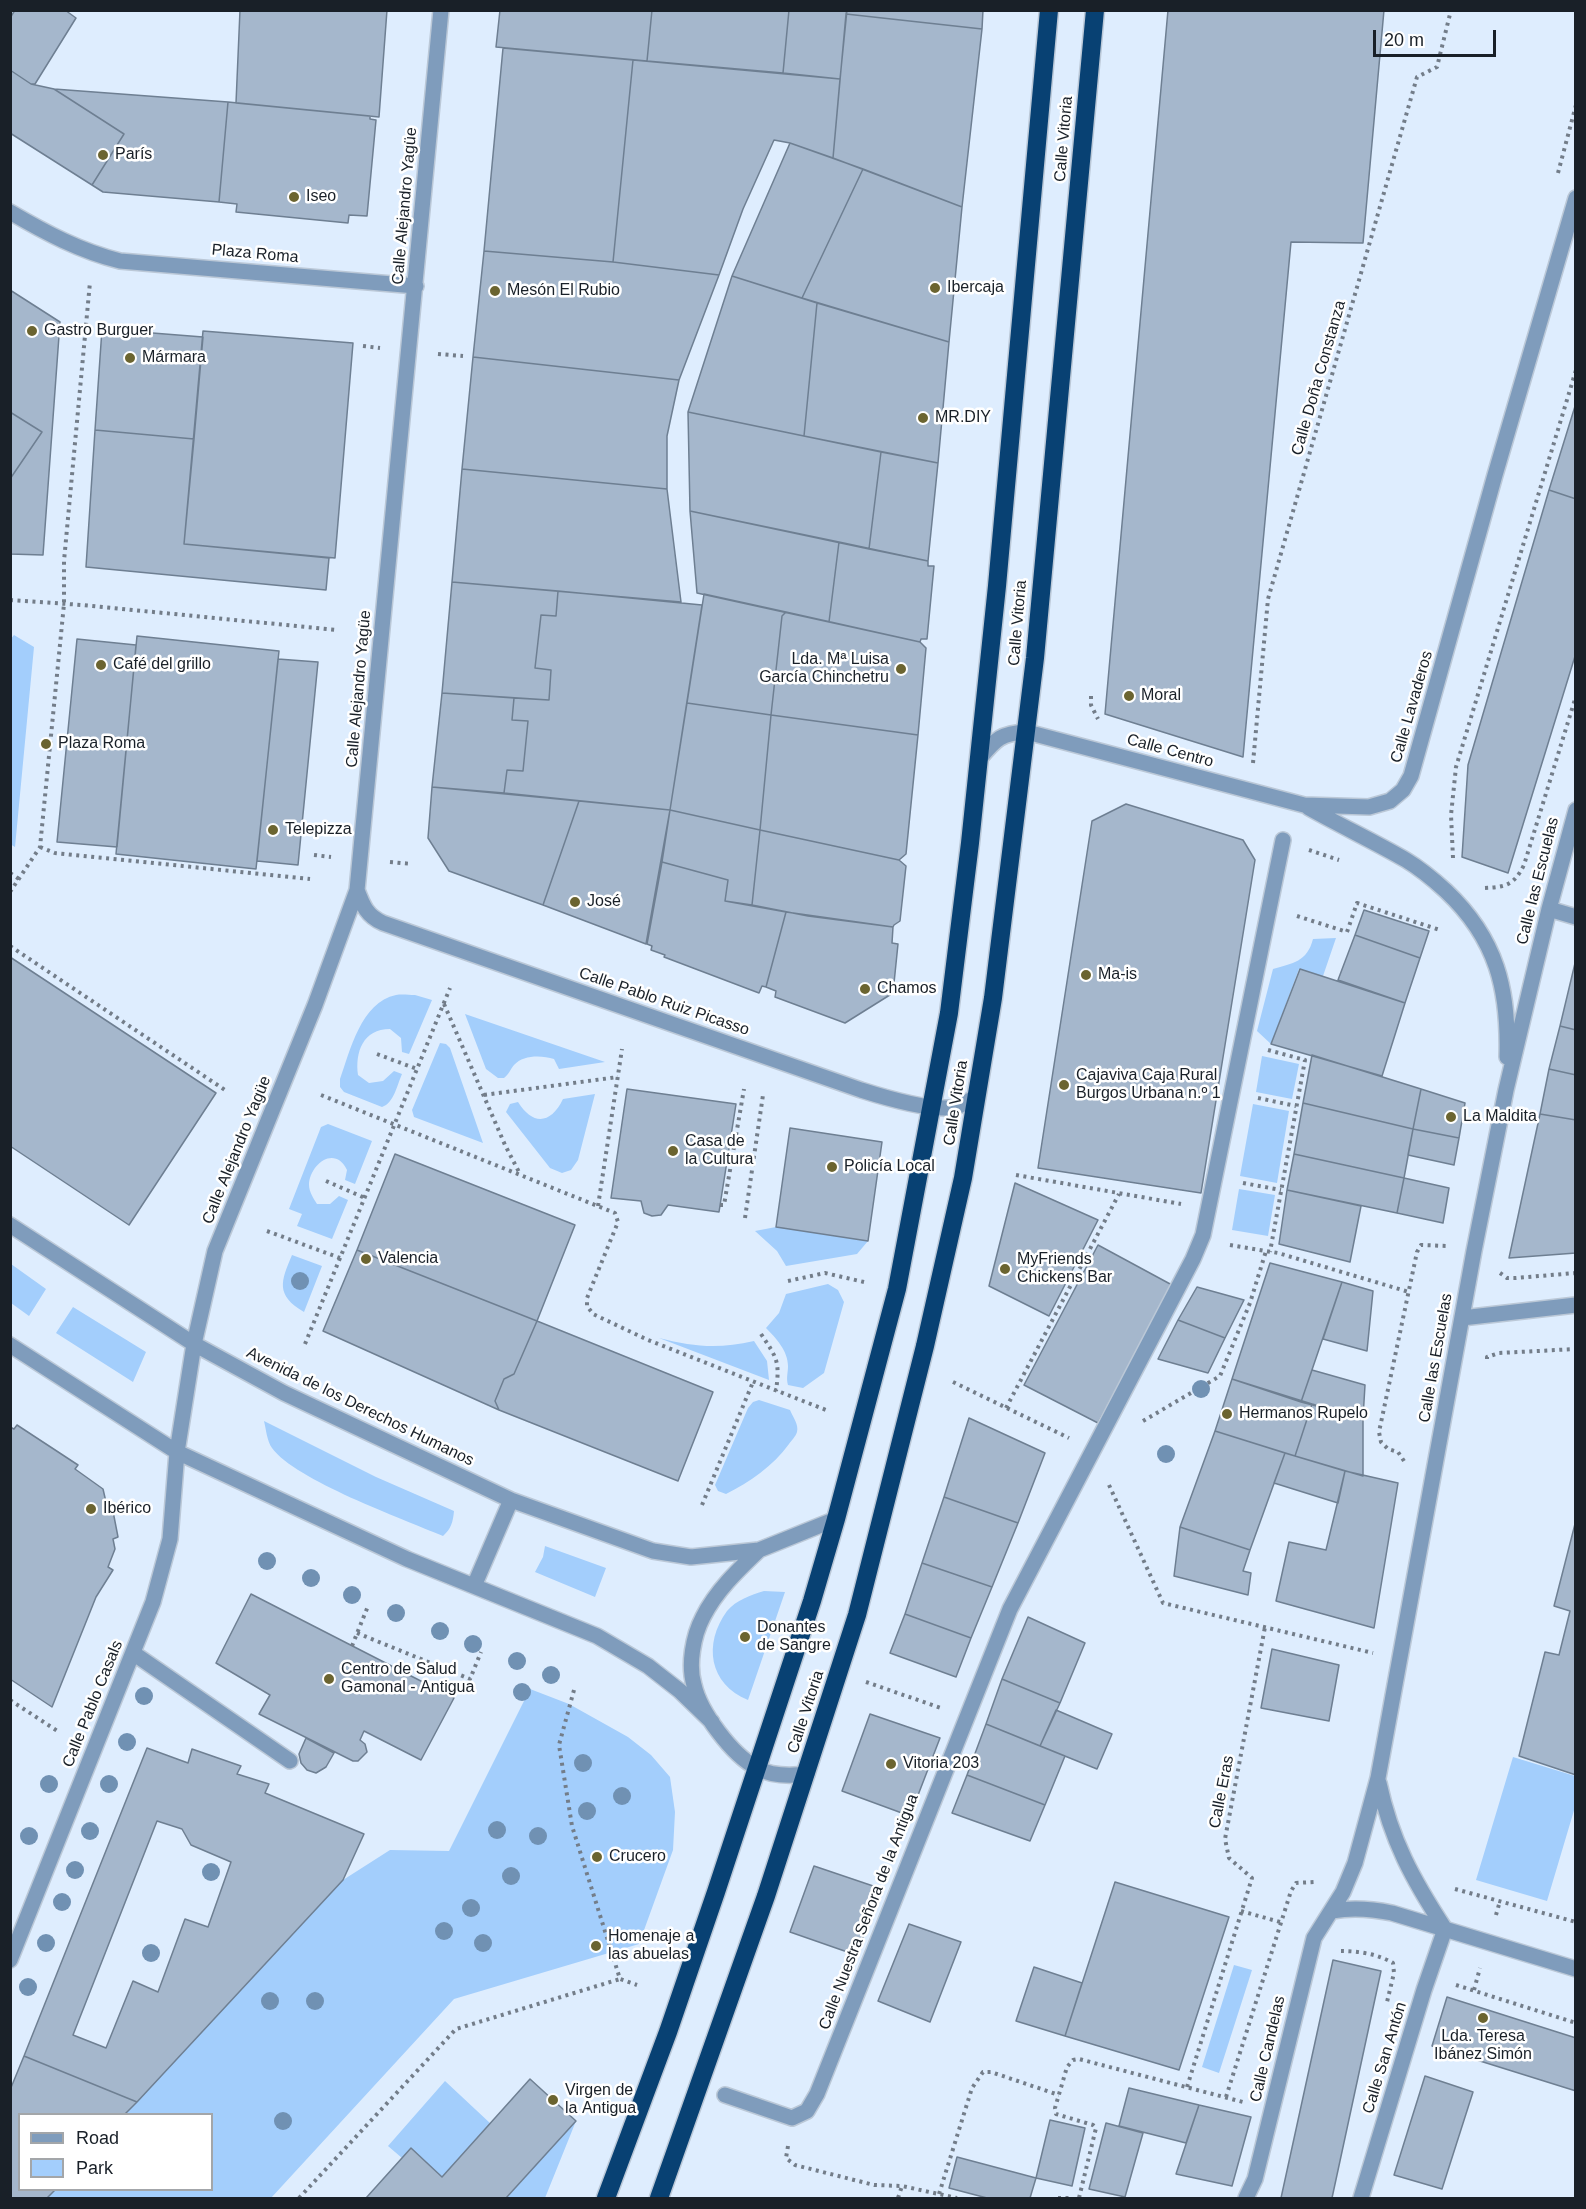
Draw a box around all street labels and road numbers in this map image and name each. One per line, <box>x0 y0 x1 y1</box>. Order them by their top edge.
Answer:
street label: Calle Vitoria <box>1051 95 1077 183</box>
street label: Calle Alejandro Yagüe <box>389 126 421 286</box>
street label: Plaza Roma <box>211 241 299 267</box>
street label: Calle Doña Constanza <box>1288 298 1350 458</box>
street label: Calle Vitoria <box>1005 579 1031 667</box>
street label: Calle Alejandro Yagüe <box>343 609 375 769</box>
street label: Calle Lavaderos <box>1387 649 1437 765</box>
street label: Calle Centro <box>1125 730 1215 772</box>
street label: Calle las Escuelas <box>1513 815 1563 947</box>
street label: Calle Pablo Ruiz Picasso <box>576 964 752 1040</box>
street label: Calle Vitoria <box>940 1059 972 1147</box>
street label: Calle Alejandro Yagüe <box>198 1073 276 1227</box>
street label: Calle las Escuelas <box>1415 1292 1457 1424</box>
street label: Avenida de los Derechos Humanos <box>243 1343 477 1471</box>
street label: Calle Pablo Casals <box>59 1638 127 1770</box>
street label: Calle Vitoria <box>784 1668 828 1756</box>
street label: Calle Eras <box>1206 1754 1238 1830</box>
street label: Calle Nuestra Señora de la Antigua <box>815 1791 923 2033</box>
street label: Calle Candelas <box>1246 1994 1290 2104</box>
street label: Calle San Antón <box>1359 2000 1411 2116</box>

